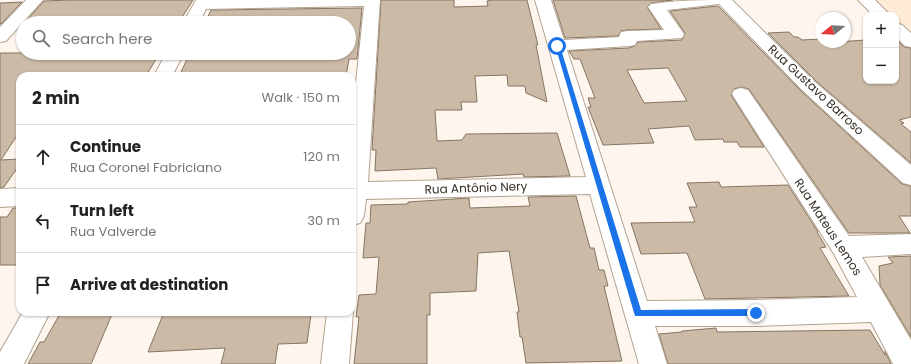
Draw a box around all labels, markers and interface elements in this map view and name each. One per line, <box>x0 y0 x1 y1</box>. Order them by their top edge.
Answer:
north arrow <box>815 12 851 48</box>
map controls <box>863 12 899 84</box>
button: + <box>863 12 899 48</box>
search box <box>16 16 356 60</box>
icon: search <box>30 27 52 49</box>
text: Search here <box>62 28 152 49</box>
route start <box>548 37 566 55</box>
street label: Rua Gustavo Barroso <box>765 41 868 139</box>
button: − <box>863 48 899 84</box>
text: 2 min <box>32 86 80 110</box>
text: Walk · 150 m <box>262 88 340 107</box>
text: Continue <box>70 136 141 157</box>
icon: ahead <box>32 146 54 168</box>
text: 120 m <box>303 147 340 166</box>
text: Rua Coronel Fabriciano <box>70 158 222 177</box>
street label: Rua Mateus Lemos <box>791 175 866 279</box>
street label: Rua Antônio Nery <box>424 177 528 198</box>
text: Turn left <box>70 200 134 221</box>
icon: left <box>32 210 54 232</box>
text: 30 m <box>307 211 340 230</box>
text: Rua Valverde <box>70 222 156 241</box>
icon: arrive <box>32 274 54 296</box>
text: Arrive at destination <box>70 274 228 295</box>
route end <box>747 304 765 322</box>

